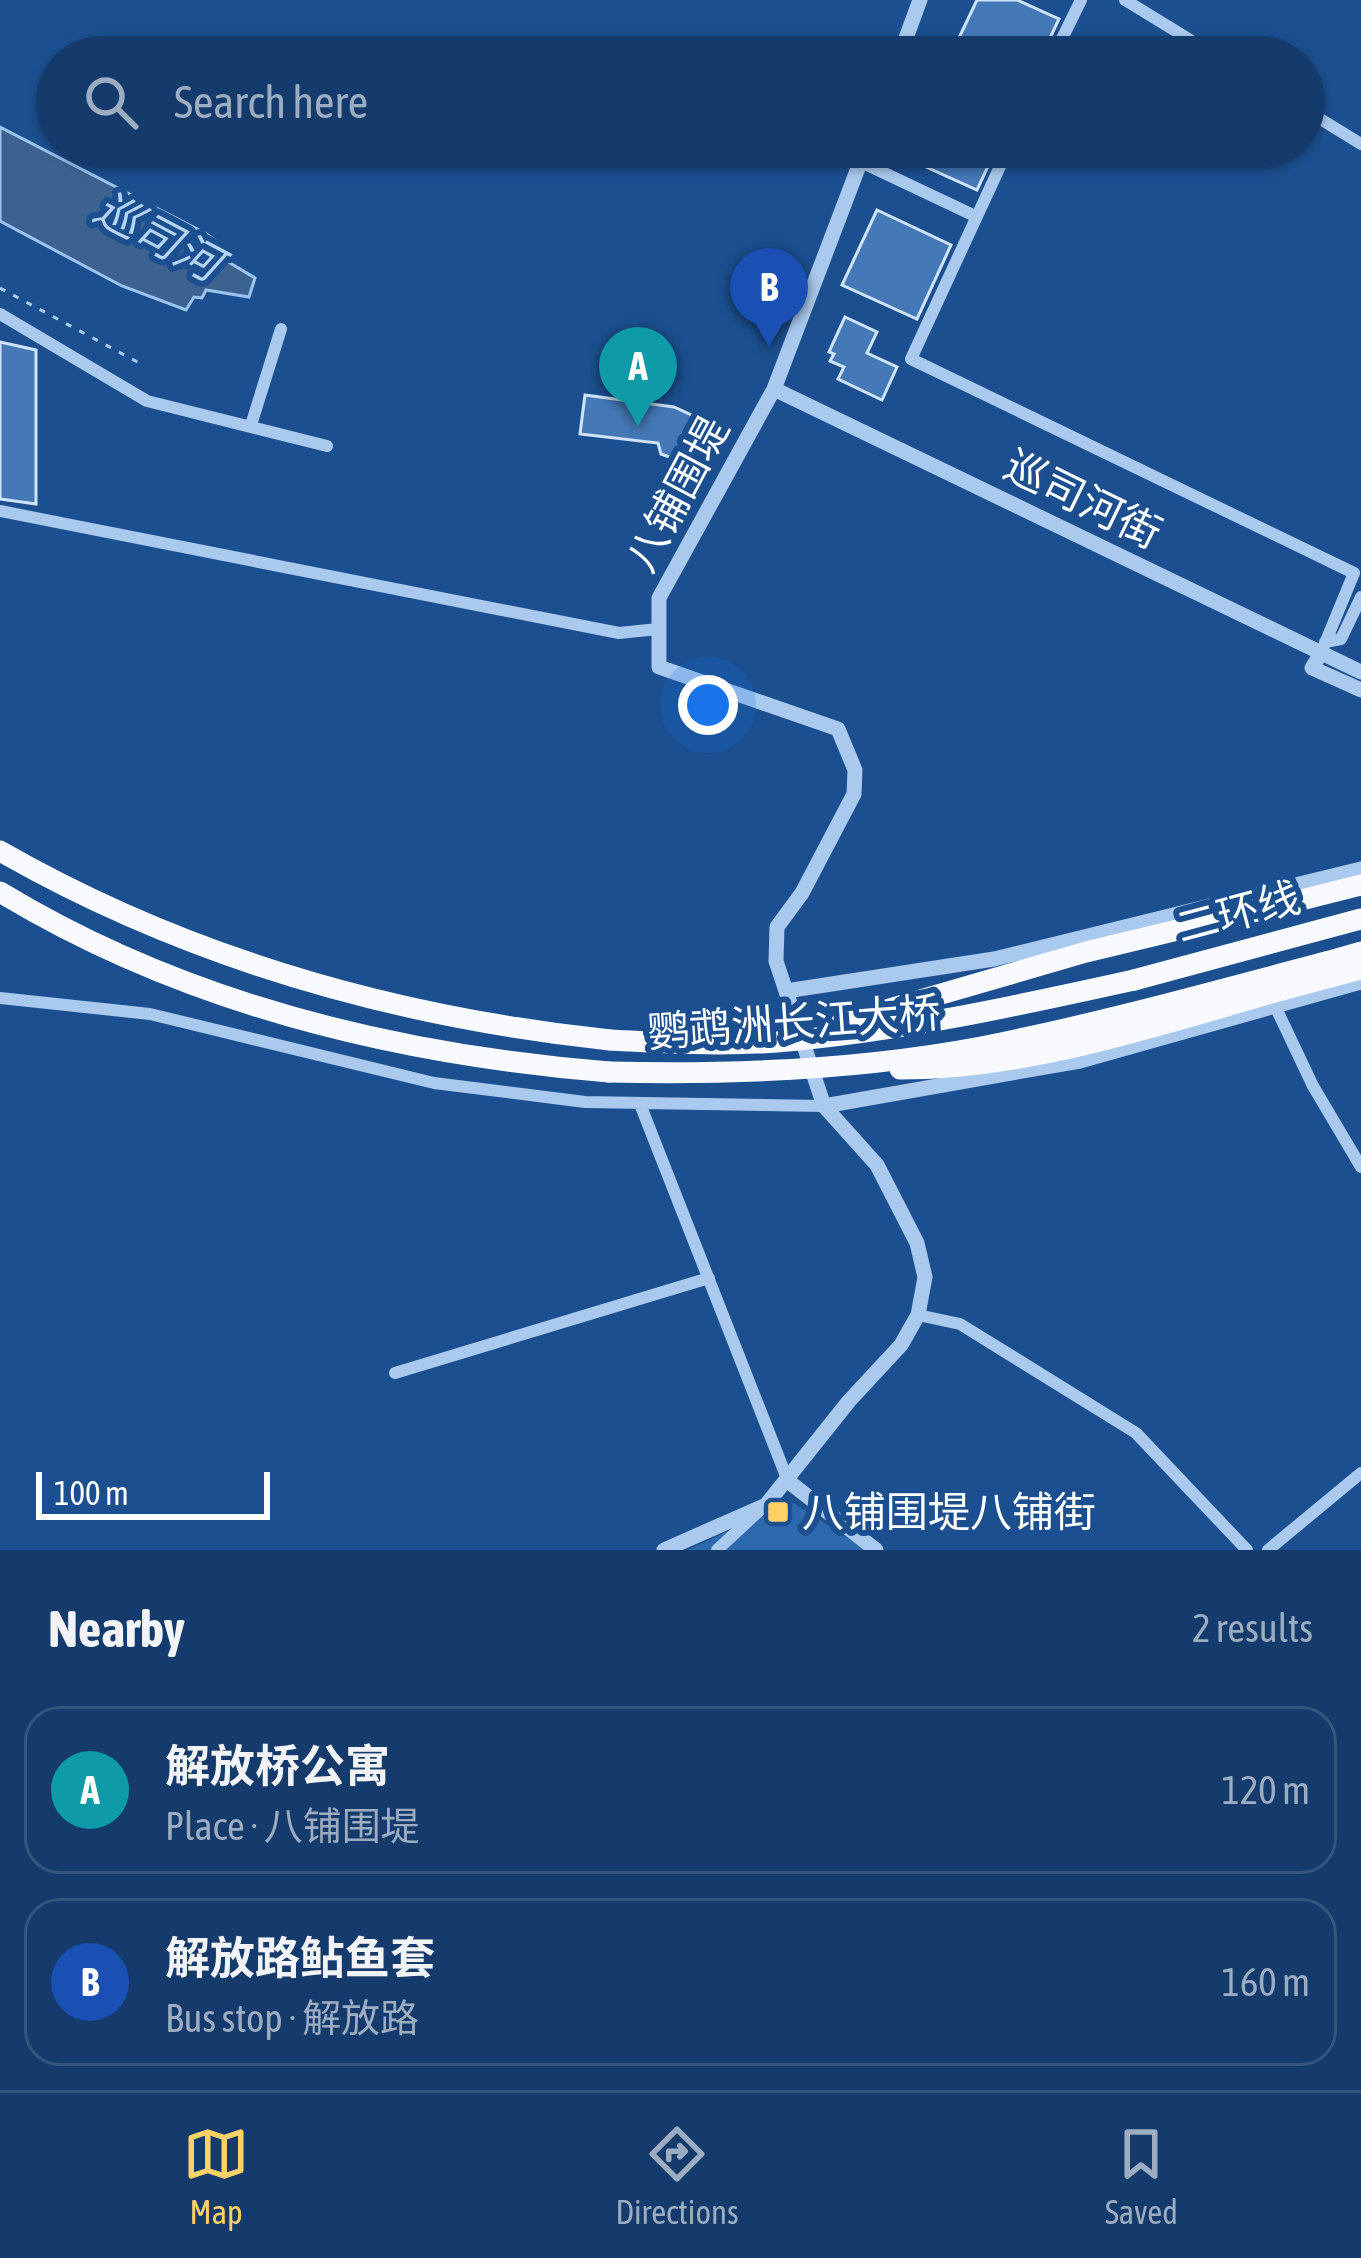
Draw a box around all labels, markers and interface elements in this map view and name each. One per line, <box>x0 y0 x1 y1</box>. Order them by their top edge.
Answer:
search box <box>36 36 1325 168</box>
icon: search <box>78 69 144 135</box>
text: Search here <box>174 76 368 128</box>
water label: 巡司河 <box>86 181 237 294</box>
pin: B <box>730 248 808 347</box>
pin: A <box>599 327 677 426</box>
street label: 八铺围堤 <box>616 409 738 579</box>
street label: 巡司河街 <box>997 441 1169 557</box>
your location <box>678 675 738 735</box>
street label: 二环线 <box>1171 873 1305 951</box>
street label: 鹦鹉洲长江大桥 <box>646 988 942 1056</box>
scale bar <box>36 1466 270 1519</box>
text: 100 m <box>54 1474 129 1512</box>
place label: 八铺围堤八铺街 <box>802 1488 1096 1536</box>
marker: 八铺围堤八铺街 <box>765 1499 791 1525</box>
text: Nearby <box>48 1599 185 1658</box>
text: 2 results <box>1192 1606 1313 1650</box>
text: 解放桥公寓 <box>165 1740 390 1792</box>
text: A <box>80 1768 100 1812</box>
text: 120 m <box>1222 1768 1310 1812</box>
text: Place · 八铺围堤 <box>165 1804 420 1848</box>
text: 解放路鲇鱼套 <box>165 1932 435 1984</box>
text: B <box>81 1960 99 2004</box>
text: 160 m <box>1222 1960 1310 2004</box>
text: Bus stop · 解放路 <box>165 1996 419 2040</box>
tab: Map <box>183 2121 249 2231</box>
tab: Directions <box>615 2121 739 2231</box>
tab: Saved <box>1105 2121 1178 2231</box>

